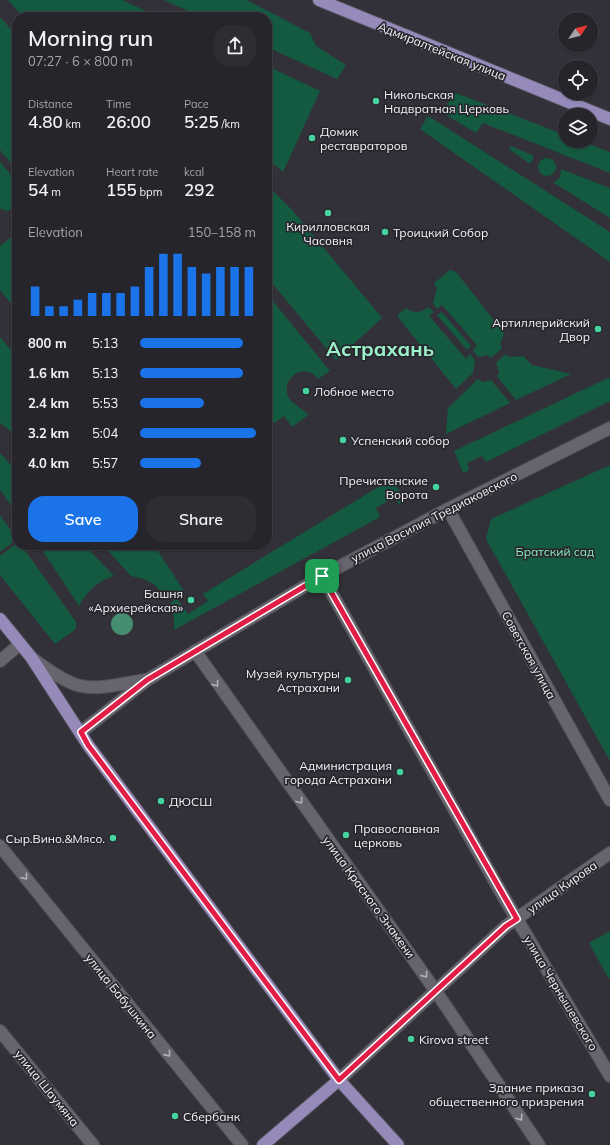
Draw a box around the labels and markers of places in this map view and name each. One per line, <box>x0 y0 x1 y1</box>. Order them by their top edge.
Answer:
place label: Никольская Надвратная Церковь <box>384 87 510 116</box>
marker: Никольская Надвратная Церковь <box>371 96 381 106</box>
place label: Домик реставраторов <box>320 124 408 153</box>
marker: Домик реставраторов <box>307 133 317 143</box>
marker: Кирилловская Часовня <box>323 208 333 218</box>
place label: Кирилловская Часовня <box>286 219 370 248</box>
place label: Троицкий Собор <box>393 225 488 240</box>
marker: Троицкий Собор <box>380 227 390 237</box>
place label: Артиллерийский Двор <box>492 315 590 344</box>
marker: Артиллерийский Двор <box>593 324 603 334</box>
place label: Лобное место <box>314 384 394 399</box>
marker: Лобное место <box>301 386 311 396</box>
place label: Успенский собор <box>350 433 449 448</box>
marker: Успенский собор <box>338 435 348 445</box>
place label: Пречистенские Ворота <box>339 473 428 502</box>
marker: Пречистенские Ворота <box>431 482 441 492</box>
pin <box>305 559 339 593</box>
place label: Башня «Архиерейская» <box>89 586 184 615</box>
marker: Башня «Архиерейская» <box>186 595 196 605</box>
place label: Музей культуры Астрахани <box>246 666 340 695</box>
marker: Музей культуры Астрахани <box>343 675 353 685</box>
place label: Администрация города Астрахани <box>285 758 392 787</box>
marker: Администрация города Астрахани <box>395 767 405 777</box>
place label: ДЮСШ <box>169 794 212 809</box>
marker: ДЮСШ <box>156 796 166 806</box>
place label: Православная церковь <box>354 821 440 850</box>
marker: Православная церковь <box>341 830 351 840</box>
place label: Сыр.Вино.&Мясо. <box>6 831 105 846</box>
marker: Сыр.Вино.&Мясо. <box>108 833 118 843</box>
place label: Kirova street <box>419 1032 489 1047</box>
marker: Kirova street <box>406 1034 416 1044</box>
place label: Здание приказа общественного призрения <box>429 1080 584 1109</box>
marker: Здание приказа общественного призрения <box>587 1089 597 1099</box>
place label: Сбербанк <box>183 1109 241 1124</box>
marker: Сбербанк <box>170 1111 180 1121</box>

